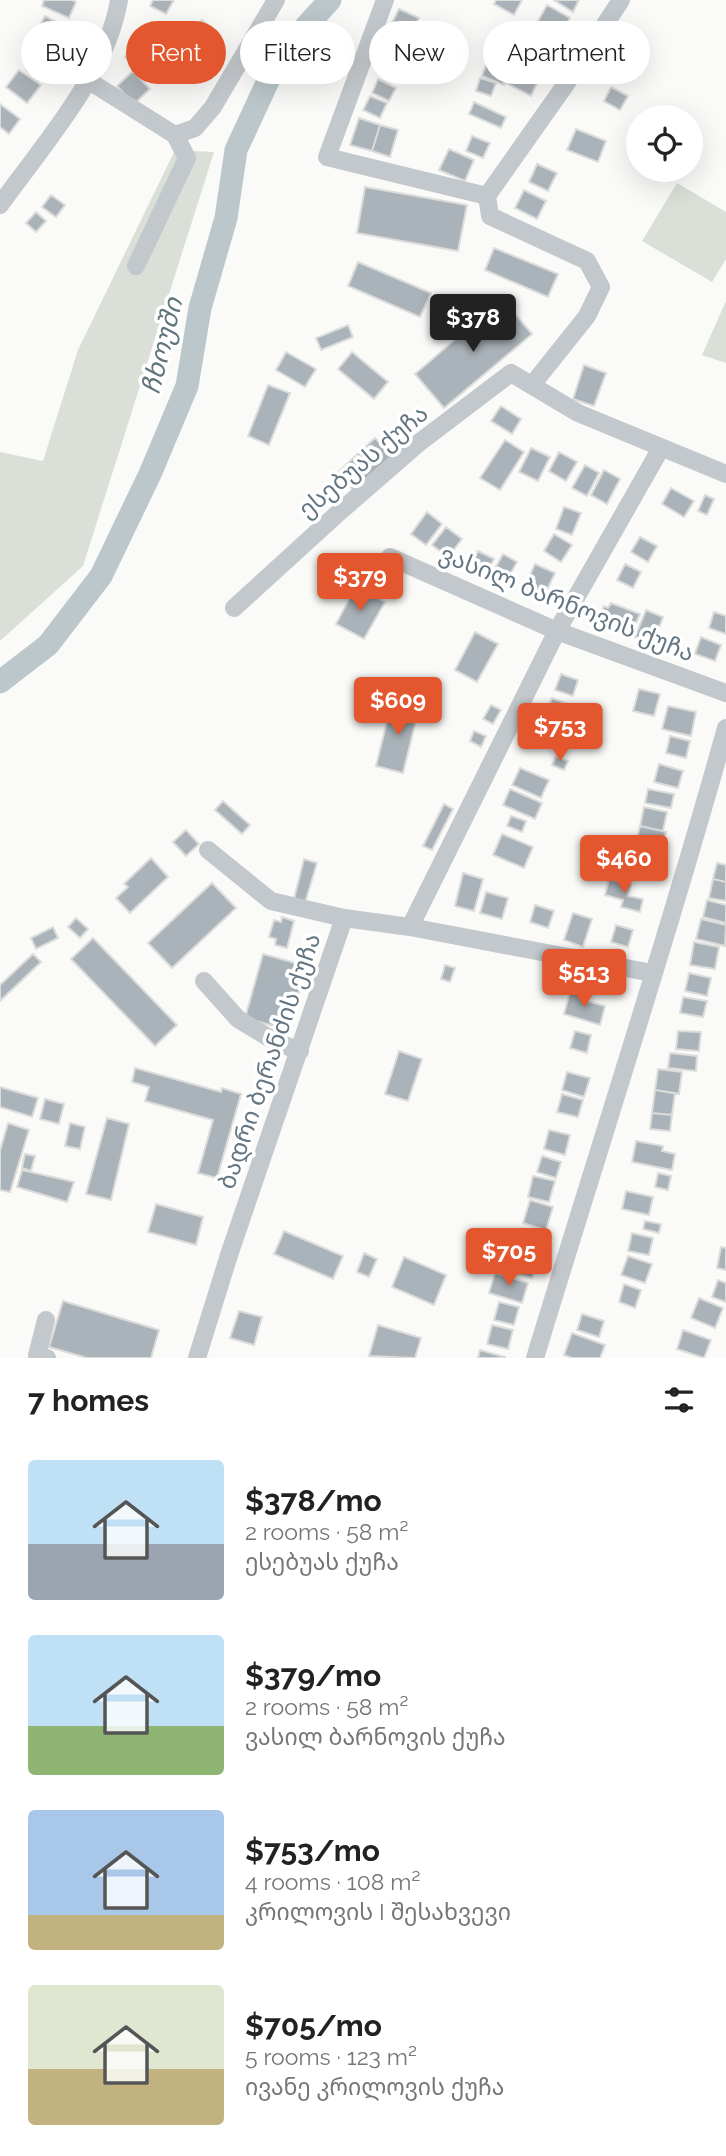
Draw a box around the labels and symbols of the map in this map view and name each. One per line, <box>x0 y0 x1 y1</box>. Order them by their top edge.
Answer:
water label: ჩხოუში <box>136 294 190 398</box>
pin: $378 <box>432 294 514 354</box>
street label: ესებუას ქუჩა <box>292 398 434 524</box>
street label: ვასილ ბარნოვის ქუჩა <box>436 539 698 667</box>
pin: $379 <box>319 554 401 613</box>
pin: $609 <box>357 678 439 737</box>
pin: $753 <box>519 704 601 763</box>
pin: $460 <box>583 836 665 895</box>
street label: ბადრი ბერანძის ქუჩა <box>212 929 326 1193</box>
pin: $513 <box>543 950 625 1009</box>
pin: $705 <box>468 1228 550 1288</box>

